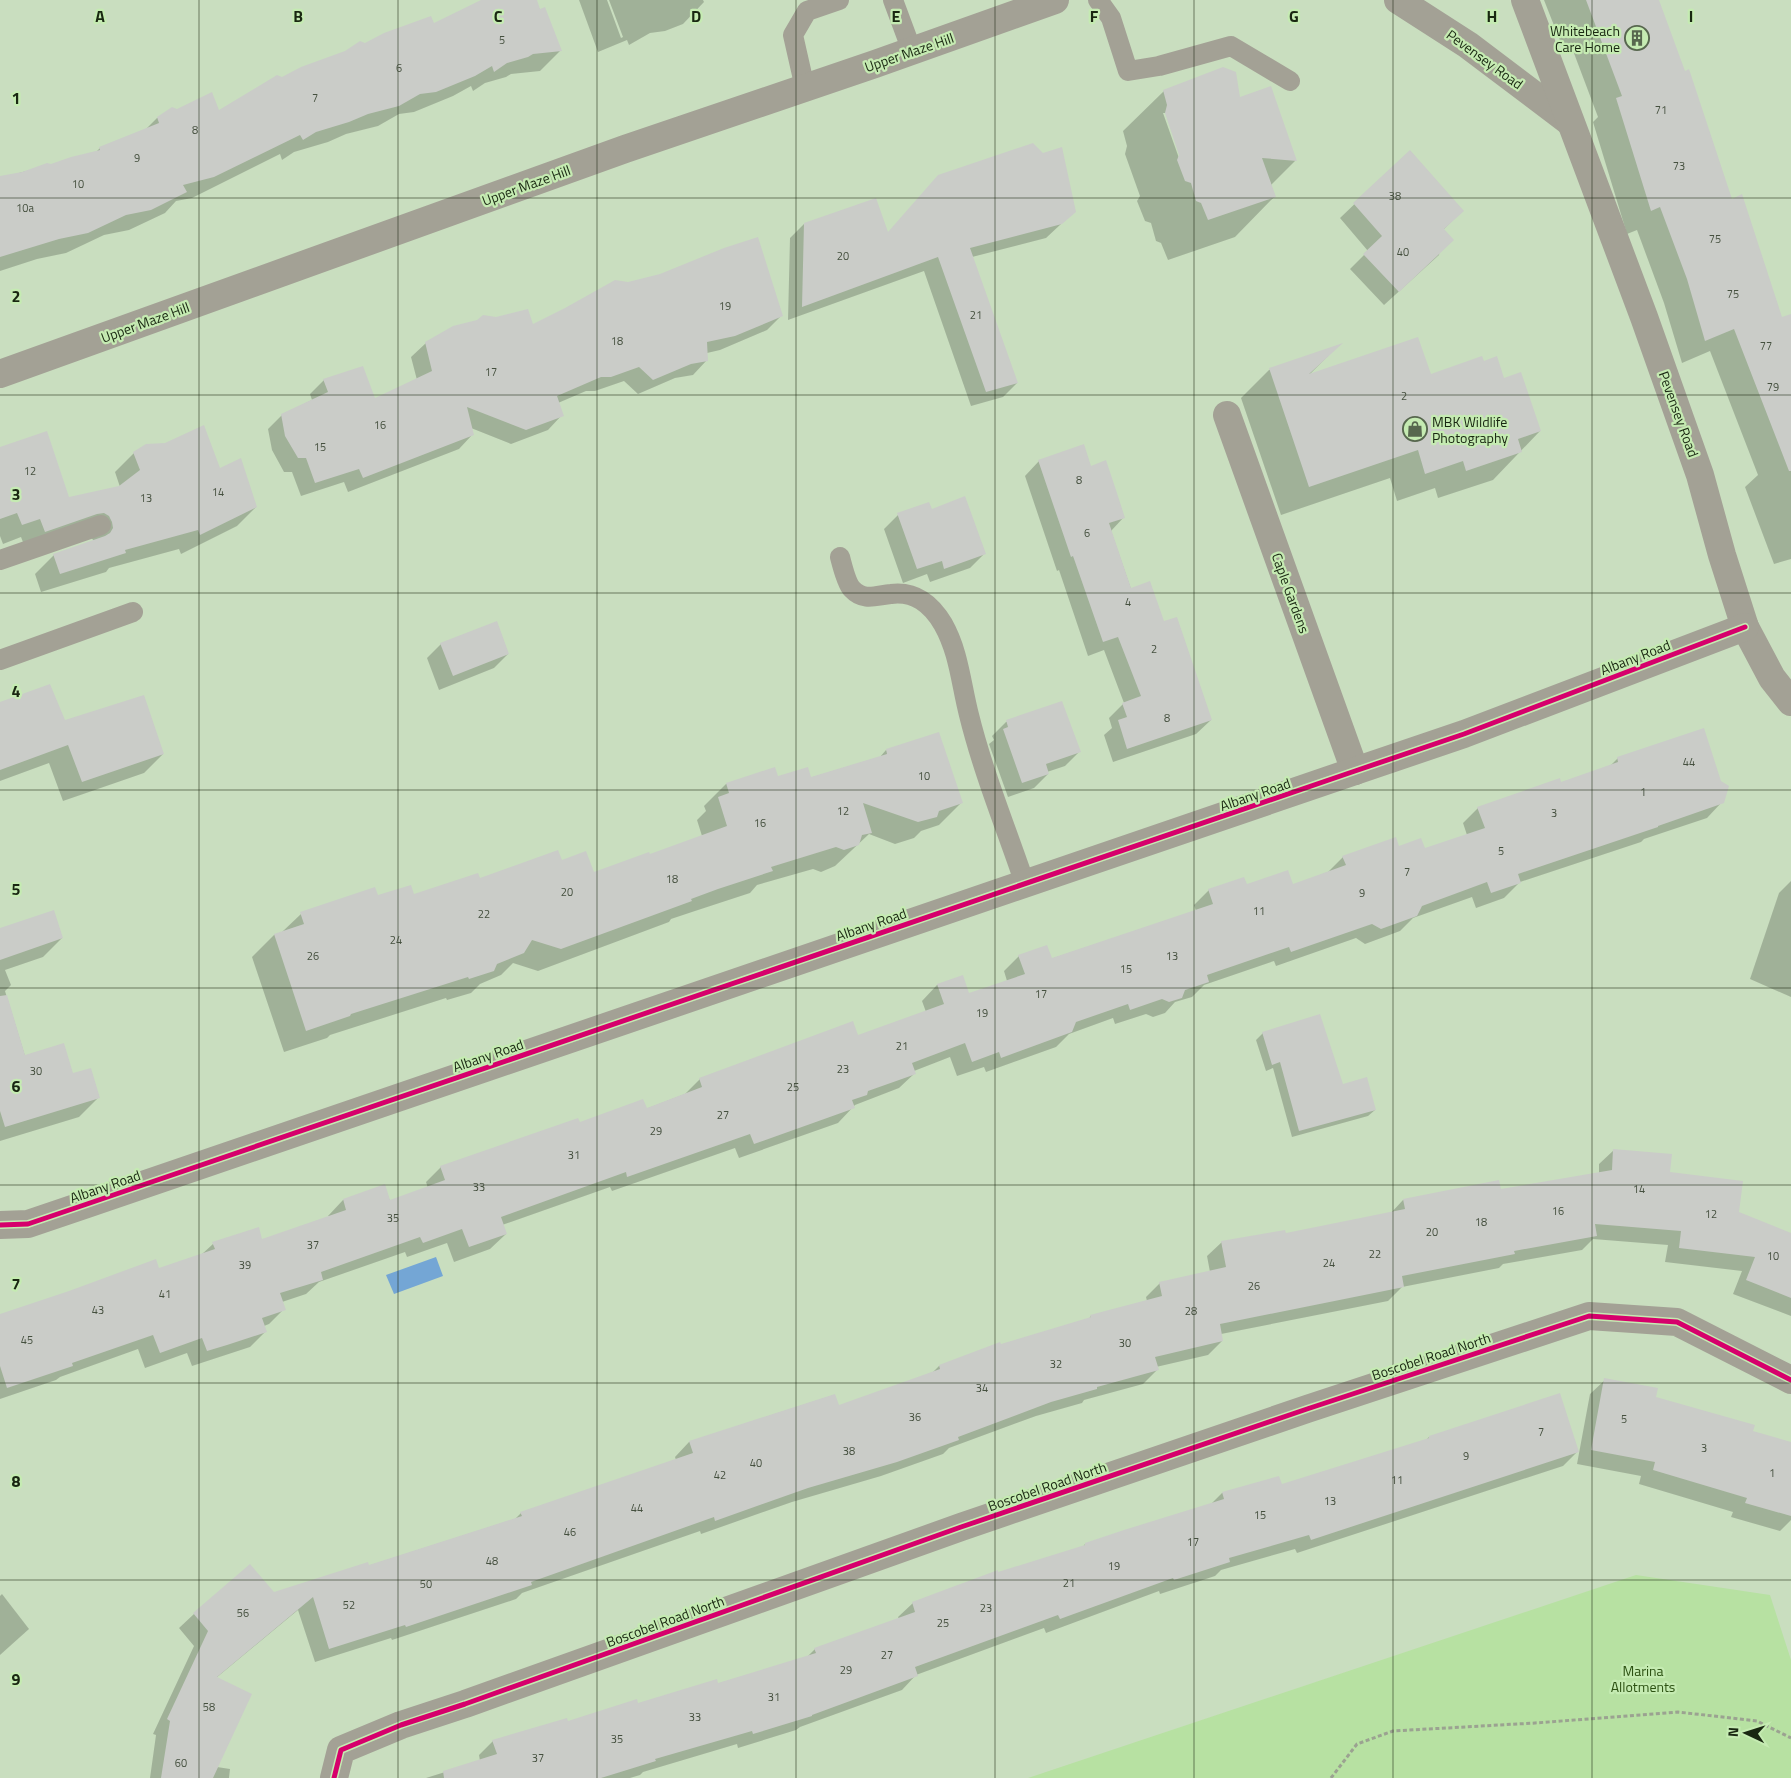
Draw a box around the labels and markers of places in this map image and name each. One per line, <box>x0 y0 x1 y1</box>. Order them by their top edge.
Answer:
place label: Whitebeach Care Home <box>1550 20 1620 57</box>
building icon: Whitebeach Care Home <box>1624 25 1650 51</box>
place label: MBK Wildlife Photography <box>1432 411 1508 448</box>
shop icon: MBK Wildlife Photography <box>1402 416 1428 442</box>

